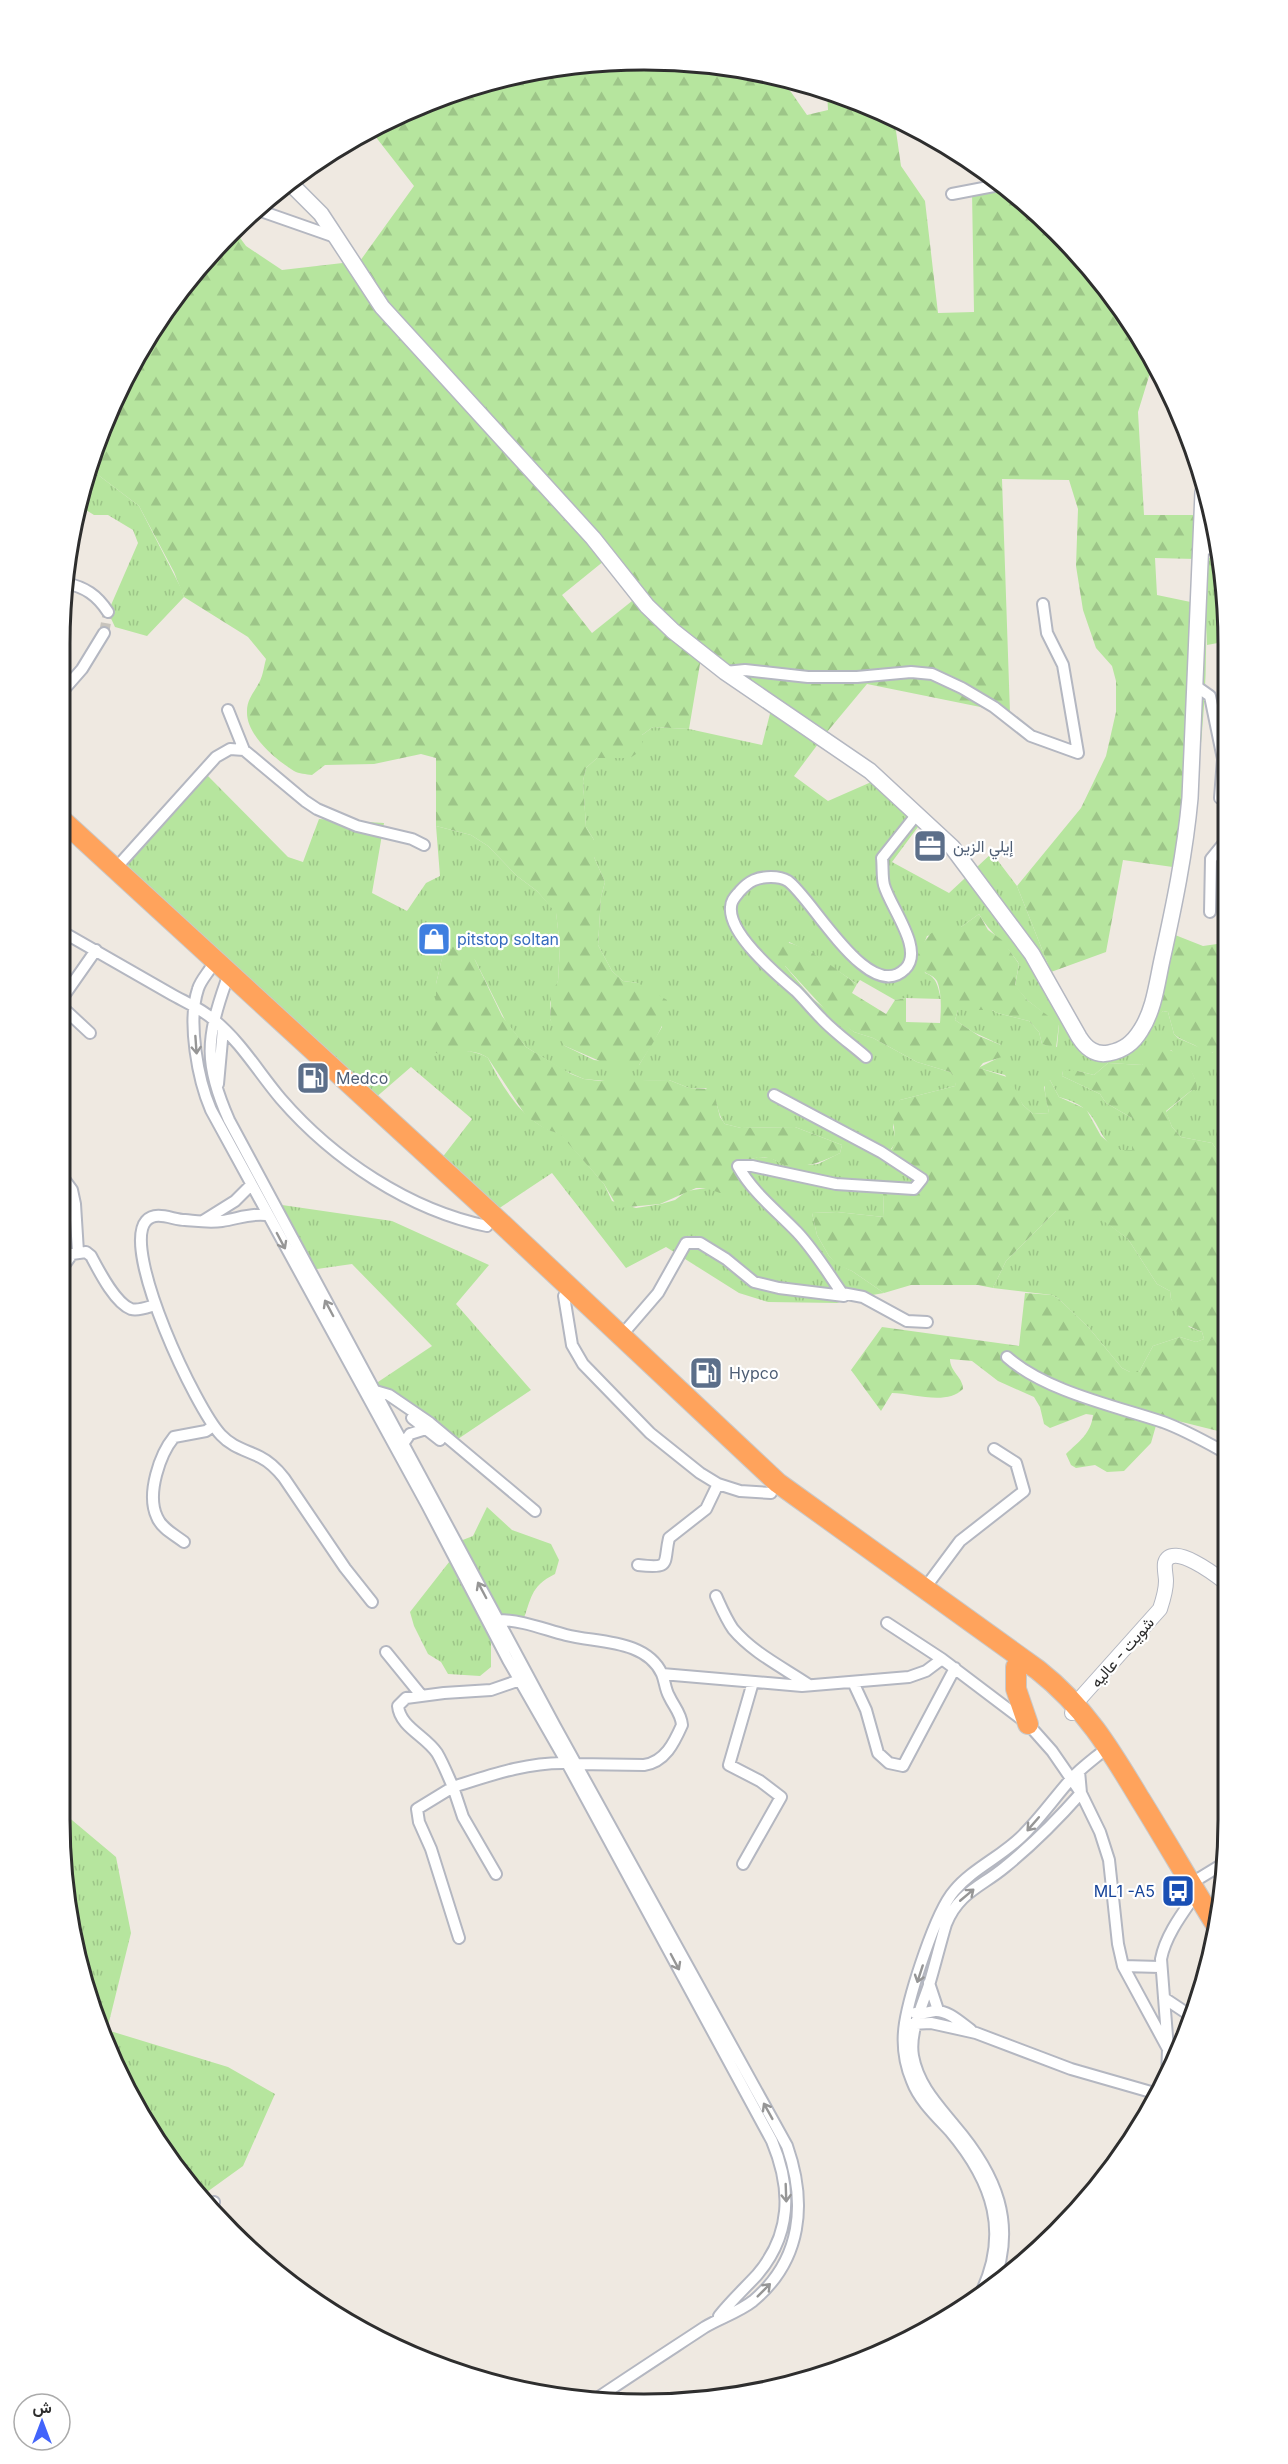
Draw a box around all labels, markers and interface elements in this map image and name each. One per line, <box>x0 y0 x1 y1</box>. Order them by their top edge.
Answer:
office icon: إيلي الزين <box>912 828 948 864</box>
place label: إيلي الزين <box>953 836 1014 860</box>
shop icon: pitstop soltan <box>416 921 452 957</box>
place label: pitstop soltan <box>457 929 559 949</box>
one-way arrow <box>190 1034 201 1054</box>
fuel station icon: Medco <box>295 1060 331 1096</box>
place label: Medco <box>336 1068 388 1088</box>
one-way arrow <box>275 1232 287 1249</box>
one-way arrow <box>323 1300 335 1317</box>
fuel station icon: Hypco <box>688 1355 724 1391</box>
place label: Hypco <box>729 1363 779 1383</box>
one-way arrow <box>476 1582 488 1599</box>
street label: شويت - عاليه <box>1086 1613 1159 1692</box>
one-way arrow <box>1026 1816 1040 1831</box>
bus stop icon: ML1 -A5 <box>1160 1873 1196 1909</box>
place label: ML1 -A5 <box>1094 1881 1155 1901</box>
one-way arrow <box>959 1888 975 1901</box>
one-way arrow <box>670 1953 681 1971</box>
one-way arrow <box>913 1964 924 1983</box>
one-way arrow <box>761 2102 773 2119</box>
one-way arrow <box>780 2183 791 2203</box>
one-way arrow <box>757 2282 771 2297</box>
north arrow <box>12 2392 72 2452</box>
text: ش <box>32 2397 52 2417</box>

